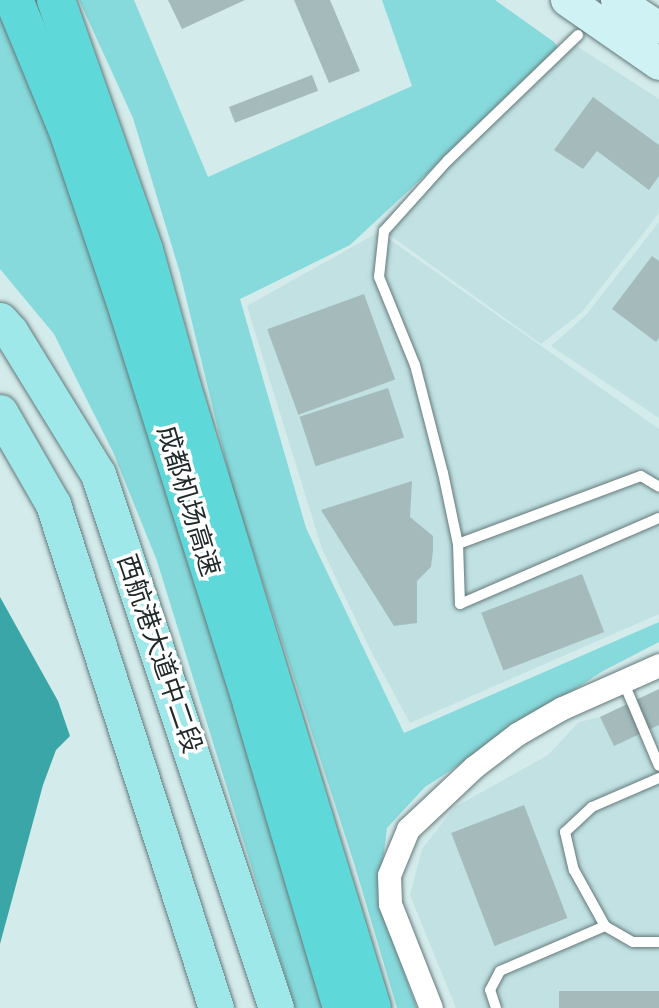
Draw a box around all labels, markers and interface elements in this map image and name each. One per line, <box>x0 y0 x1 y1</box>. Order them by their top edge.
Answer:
street label: 成都机场高速 <box>150 422 226 580</box>
street label: 西航港大道中二段 <box>110 551 208 757</box>

